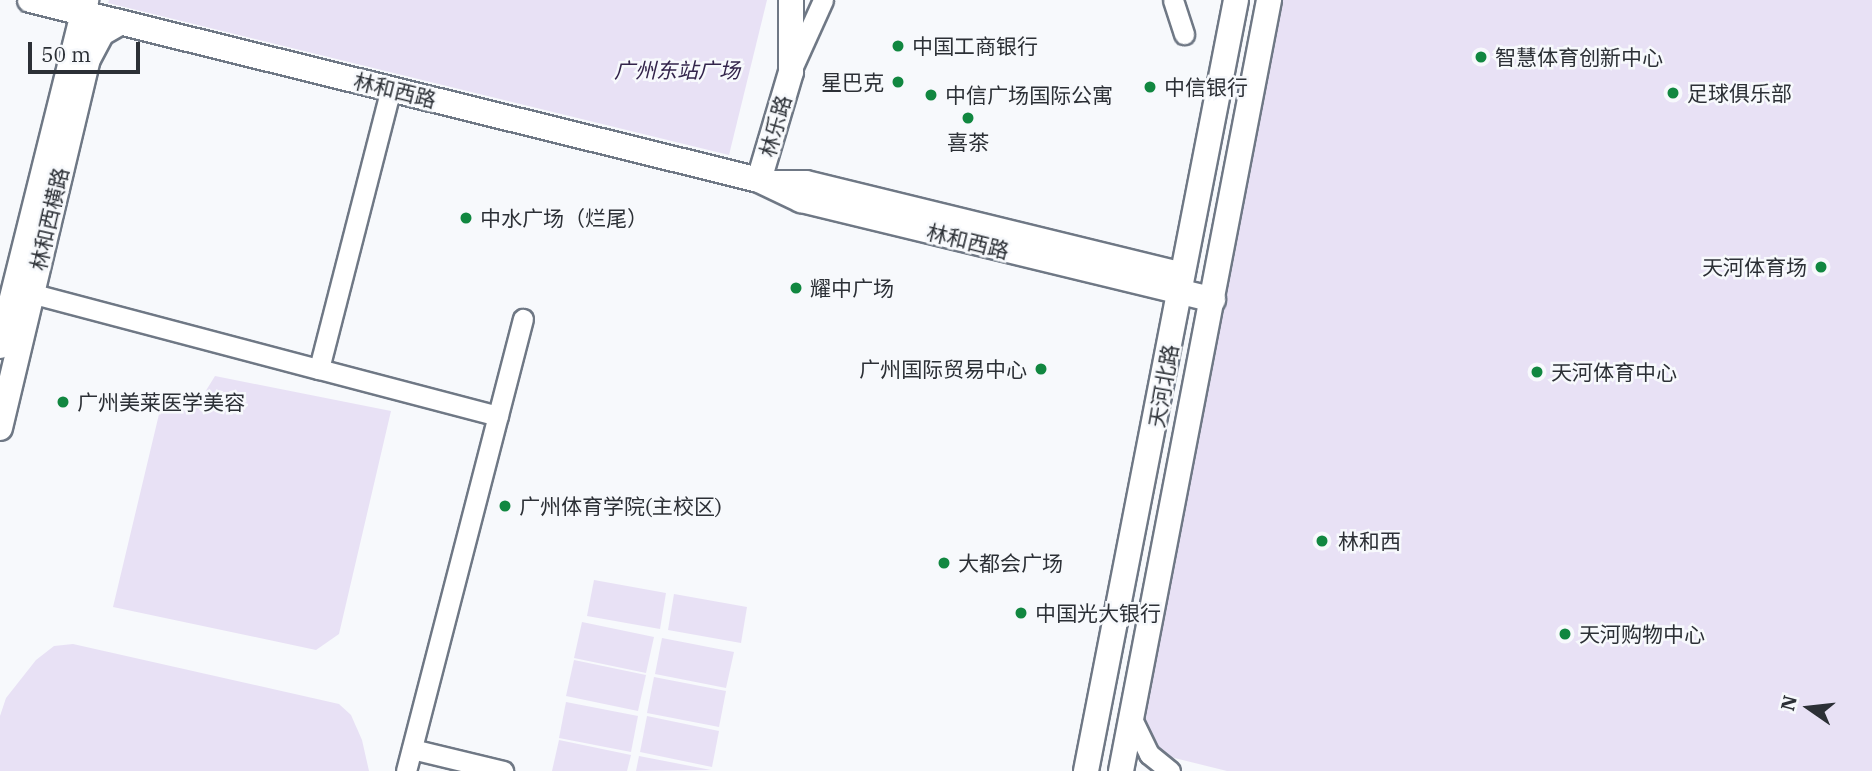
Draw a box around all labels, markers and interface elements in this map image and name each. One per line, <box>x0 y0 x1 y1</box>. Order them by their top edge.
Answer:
scale bar <box>32 28 144 72</box>
place label: 中国工商银行 <box>912 33 1038 59</box>
marker: 中国工商银行 <box>890 38 906 54</box>
text: 50 m <box>41 40 91 68</box>
place label: 智慧体育创新中心 <box>1495 44 1663 70</box>
marker: 智慧体育创新中心 <box>1473 49 1489 65</box>
park label: 广州东站广场 <box>614 57 740 83</box>
street label: 林和西路 <box>351 68 439 112</box>
place label: 星巴克 <box>821 69 884 95</box>
marker: 星巴克 <box>890 74 906 90</box>
place label: 中信银行 <box>1164 74 1248 100</box>
marker: 中信银行 <box>1142 79 1158 95</box>
place label: 足球俱乐部 <box>1687 80 1792 106</box>
place label: 中信广场国际公寓 <box>945 82 1113 108</box>
marker: 足球俱乐部 <box>1665 85 1681 101</box>
marker: 中信广场国际公寓 <box>923 87 939 103</box>
street label: 林乐路 <box>754 92 796 160</box>
marker: 喜茶 <box>960 110 976 126</box>
place label: 喜茶 <box>947 129 989 155</box>
street label: 林和西横路 <box>25 165 73 273</box>
place label: 中水广场（烂尾） <box>480 205 648 231</box>
marker: 中水广场（烂尾） <box>458 210 474 226</box>
street label: 林和西路 <box>924 219 1012 263</box>
place label: 天河体育场 <box>1702 254 1807 280</box>
marker: 天河体育场 <box>1813 259 1829 275</box>
place label: 耀中广场 <box>810 275 894 301</box>
marker: 耀中广场 <box>788 280 804 296</box>
street label: 天河北路 <box>1143 342 1183 430</box>
place label: 广州国际贸易中心 <box>859 356 1027 382</box>
place label: 天河体育中心 <box>1551 359 1677 385</box>
marker: 广州国际贸易中心 <box>1033 361 1049 377</box>
marker: 天河体育中心 <box>1529 364 1545 380</box>
place label: 广州美莱医学美容 <box>77 389 245 415</box>
marker: 广州美莱医学美容 <box>55 394 71 410</box>
place label: 广州体育学院(主校区) <box>519 493 722 519</box>
marker: 广州体育学院(主校区) <box>497 498 513 514</box>
place label: 林和西 <box>1338 528 1401 554</box>
marker: 林和西 <box>1312 531 1332 551</box>
place label: 大都会广场 <box>958 550 1063 576</box>
marker: 大都会广场 <box>936 555 952 571</box>
place label: 中国光大银行 <box>1035 600 1161 626</box>
marker: 中国光大银行 <box>1013 605 1029 621</box>
place label: 天河购物中心 <box>1579 621 1705 647</box>
marker: 天河购物中心 <box>1557 626 1573 642</box>
north arrow <box>1774 673 1844 743</box>
text: N <box>1775 693 1802 713</box>

